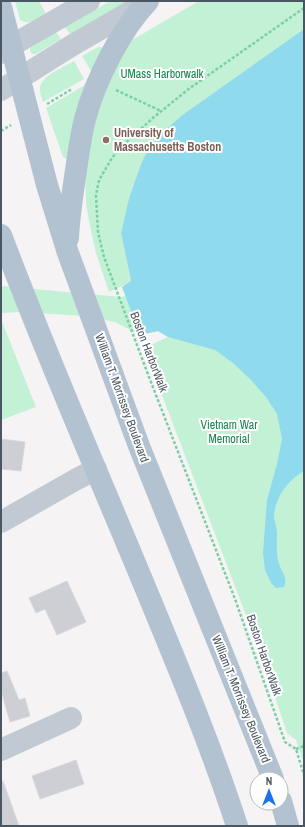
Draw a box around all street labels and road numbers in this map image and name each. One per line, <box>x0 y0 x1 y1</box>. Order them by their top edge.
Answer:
street label: Boston HarborWalk <box>126 309 172 395</box>
street label: William T. Morrissey Boulevard <box>91 331 153 465</box>
street label: Boston HarborWalk <box>243 612 285 698</box>
street label: William T. Morrissey Boulevard <box>208 633 274 765</box>

